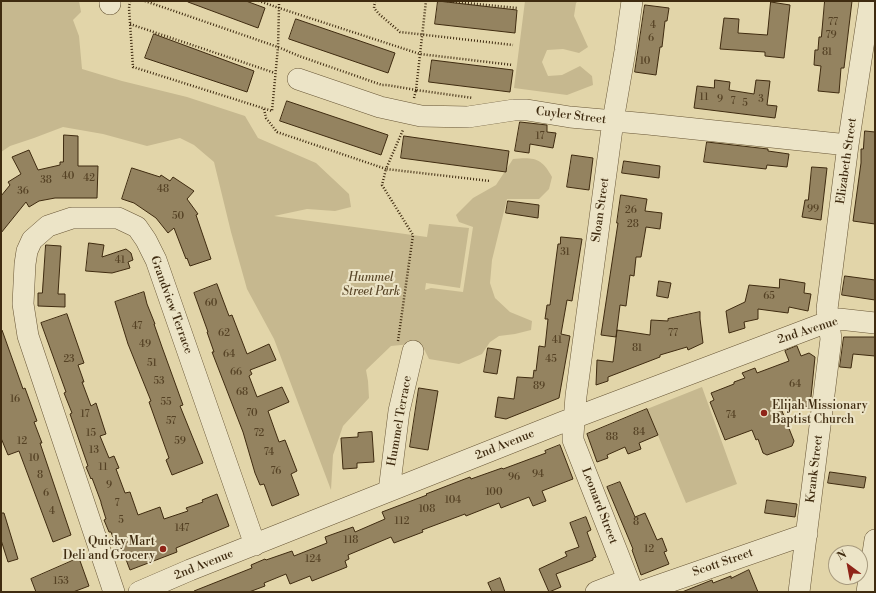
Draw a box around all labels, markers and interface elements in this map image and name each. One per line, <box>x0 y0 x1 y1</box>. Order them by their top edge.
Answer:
house number: 77 <box>828 17 838 29</box>
house number: 4 <box>650 20 656 32</box>
house number: 79 <box>826 30 836 42</box>
house number: 6 <box>648 33 654 45</box>
house number: 81 <box>822 47 832 59</box>
house number: 10 <box>640 56 650 68</box>
house number: 11 <box>700 92 708 104</box>
house number: 9 <box>717 94 723 106</box>
house number: 3 <box>758 94 764 106</box>
house number: 7 <box>730 96 736 108</box>
house number: 5 <box>742 98 748 110</box>
street label: Cuyler Street <box>535 105 607 127</box>
street label: Elizabeth Street <box>834 117 860 205</box>
house number: 17 <box>536 131 544 143</box>
house number: 40 <box>62 171 74 183</box>
house number: 42 <box>83 173 95 185</box>
house number: 38 <box>40 175 52 187</box>
street label: Sloan Street <box>589 177 613 243</box>
house number: 48 <box>157 184 169 196</box>
house number: 36 <box>17 186 29 198</box>
house number: 99 <box>807 204 819 216</box>
house number: 26 <box>625 205 637 217</box>
house number: 50 <box>172 211 184 223</box>
house number: 28 <box>627 219 639 231</box>
house number: 31 <box>560 247 570 259</box>
street label: Grandview Terrace <box>147 254 195 356</box>
house number: 41 <box>115 255 125 267</box>
park label: Hummel Street Park <box>342 271 400 299</box>
house number: 65 <box>763 291 775 303</box>
house number: 60 <box>205 298 217 310</box>
street label: 2nd Avenue <box>776 314 840 348</box>
house number: 47 <box>132 321 142 333</box>
house number: 62 <box>218 328 230 340</box>
house number: 77 <box>668 328 678 340</box>
house number: 41 <box>552 335 562 347</box>
house number: 49 <box>139 339 151 351</box>
house number: 81 <box>632 343 642 355</box>
house number: 64 <box>223 349 235 361</box>
house number: 23 <box>63 354 75 366</box>
house number: 45 <box>545 354 557 366</box>
house number: 51 <box>147 358 157 370</box>
house number: 66 <box>230 367 242 379</box>
street label: Hummel Terrace <box>385 375 415 467</box>
house number: 53 <box>153 376 165 388</box>
house number: 64 <box>789 379 801 391</box>
house number: 89 <box>533 381 545 393</box>
house number: 68 <box>236 387 248 399</box>
house number: 16 <box>10 394 20 406</box>
house number: 55 <box>160 397 172 409</box>
place label: Elijah Missionary Baptist Church <box>772 399 868 427</box>
house number: 70 <box>246 408 258 420</box>
marker: Elijah Missionary Baptist Church <box>759 408 769 418</box>
house number: 17 <box>81 409 89 421</box>
house number: 74 <box>726 410 736 422</box>
house number: 57 <box>166 416 176 428</box>
street label: 2nd Avenue <box>473 427 537 463</box>
house number: 84 <box>633 427 645 439</box>
house number: 15 <box>86 428 96 440</box>
house number: 72 <box>254 428 264 440</box>
house number: 88 <box>606 432 618 444</box>
street label: Krank Street <box>804 434 826 504</box>
house number: 12 <box>17 436 27 448</box>
house number: 59 <box>174 436 186 448</box>
house number: 13 <box>89 445 99 457</box>
house number: 74 <box>264 447 274 459</box>
house number: 10 <box>29 453 39 465</box>
house number: 11 <box>99 462 107 474</box>
house number: 76 <box>271 466 281 478</box>
street label: Leonard Street <box>578 466 620 546</box>
house number: 94 <box>532 469 544 481</box>
house number: 8 <box>37 470 43 482</box>
house number: 96 <box>508 472 520 484</box>
house number: 9 <box>106 480 112 492</box>
house number: 100 <box>485 487 503 499</box>
house number: 6 <box>43 488 49 500</box>
house number: 104 <box>445 495 461 507</box>
house number: 7 <box>114 498 120 510</box>
house number: 108 <box>419 504 435 516</box>
house number: 4 <box>49 506 55 518</box>
house number: 5 <box>118 515 124 527</box>
house number: 112 <box>395 516 409 528</box>
house number: 8 <box>633 517 639 529</box>
house number: 147 <box>175 523 189 535</box>
place label: Quicky Mart Deli and Grocery <box>63 535 155 563</box>
house number: 118 <box>344 535 358 547</box>
marker: Quicky Mart Deli and Grocery <box>158 544 168 554</box>
house number: 12 <box>644 544 654 556</box>
north arrow <box>828 545 868 585</box>
street label: Scott Street <box>691 546 755 580</box>
street label: 2nd Avenue <box>172 547 236 583</box>
text: N <box>835 547 850 564</box>
house number: 124 <box>305 554 321 566</box>
house number: 153 <box>53 576 69 588</box>

